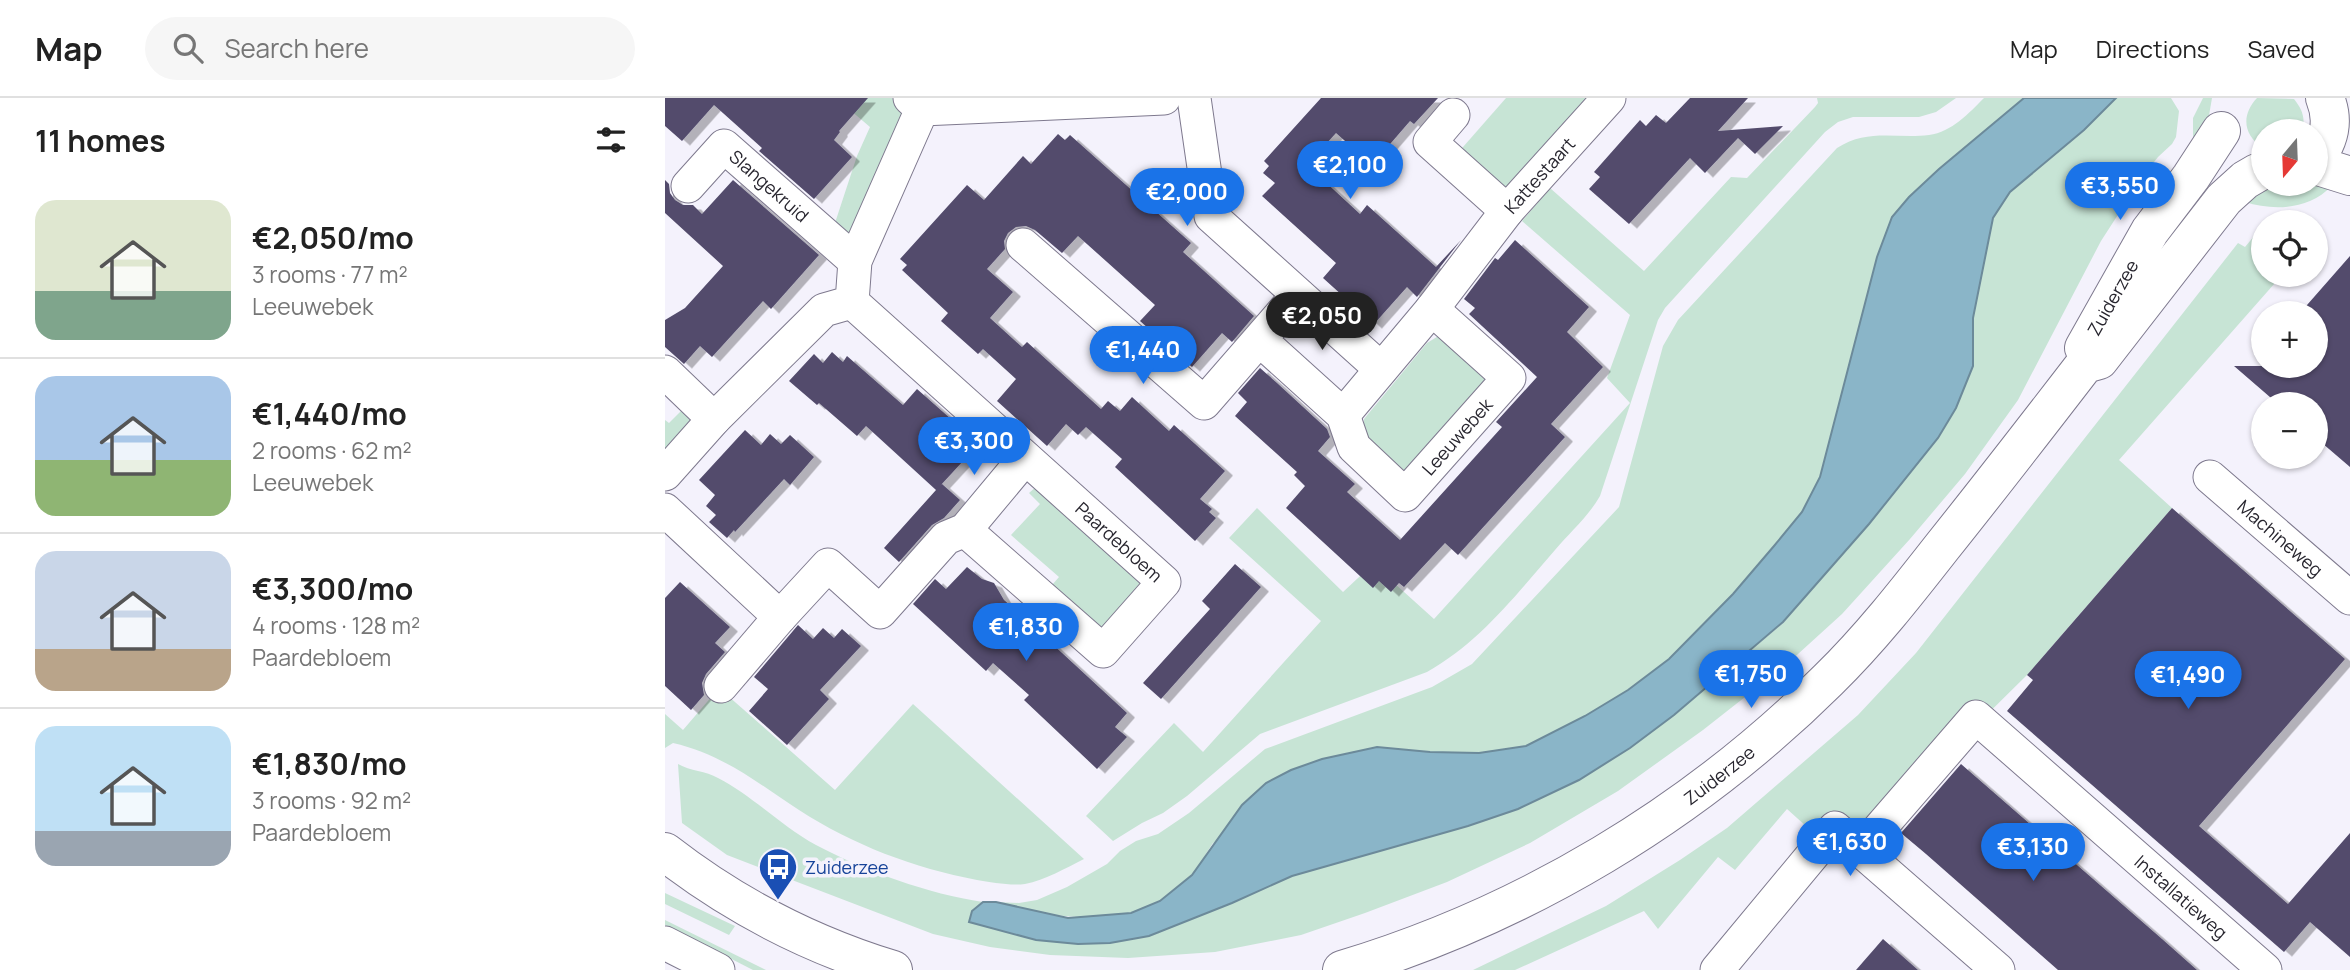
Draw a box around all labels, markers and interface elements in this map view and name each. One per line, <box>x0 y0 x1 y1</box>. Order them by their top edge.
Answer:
search box <box>145 17 635 80</box>
text: Map <box>35 26 103 71</box>
icon: search <box>169 29 207 67</box>
text: Search here <box>225 30 369 66</box>
text: Map <box>2010 32 2058 65</box>
text: Directions <box>2096 32 2209 65</box>
text: Saved <box>2247 32 2315 65</box>
north arrow <box>2251 119 2327 196</box>
map controls <box>2251 119 2328 469</box>
text: 11 homes <box>35 120 166 161</box>
icon: filters <box>592 121 630 159</box>
street label: Kattestaart <box>1499 132 1580 219</box>
pin: €2,100 <box>1293 141 1407 201</box>
street label: Slangekruid <box>724 144 814 227</box>
text: €2,100 <box>1313 148 1387 180</box>
pin: €3,550 <box>2063 162 2177 222</box>
pin: €2,000 <box>1130 169 1244 228</box>
text: €3,550 <box>2081 169 2159 201</box>
text: €2,000 <box>1146 175 1228 207</box>
button: locate <box>2251 210 2328 287</box>
text: €2,050/mo <box>252 217 414 258</box>
icon: home <box>91 228 175 312</box>
street label: Zuiderzee <box>2082 255 2143 340</box>
text: 3 rooms · 77 m² <box>252 258 408 290</box>
text: Leeuwebek <box>252 290 373 322</box>
pin: €2,050 <box>1265 292 1379 352</box>
text: €2,050 <box>1282 299 1362 331</box>
button: + <box>2251 301 2328 378</box>
pin: €1,440 <box>1086 327 1200 386</box>
text: €1,440 <box>1106 333 1180 365</box>
street label: Leeuwebek <box>1416 392 1498 480</box>
button: − <box>2251 392 2328 469</box>
text: €1,440/mo <box>252 393 407 434</box>
icon: home <box>91 404 175 488</box>
pin: €3,300 <box>917 418 1031 477</box>
text: €3,300 <box>934 424 1014 456</box>
text: 2 rooms · 62 m² <box>252 434 412 466</box>
text: Leeuwebek <box>252 466 373 498</box>
street label: Machineweg <box>2233 494 2328 581</box>
street label: Paardebloem <box>1071 496 1168 587</box>
text: €3,300/mo <box>252 568 413 609</box>
icon: home <box>91 579 175 663</box>
pin: €1,830 <box>969 603 1083 663</box>
text: 4 rooms · 128 m² <box>252 609 420 641</box>
text: €1,830 <box>989 610 1063 642</box>
text: Paardebloem <box>252 641 391 673</box>
pin: €1,750 <box>1694 650 1808 710</box>
pin: €1,490 <box>2131 652 2245 711</box>
text: €1,750 <box>1715 657 1787 689</box>
text: €1,490 <box>2151 658 2225 690</box>
street label: Zuiderzee <box>1679 740 1760 810</box>
text: €1,830/mo <box>252 743 406 784</box>
icon: home <box>91 754 175 838</box>
text: 3 rooms · 92 m² <box>252 784 411 816</box>
text: Paardebloem <box>252 816 391 848</box>
pin: €1,630 <box>1793 818 1907 878</box>
pin: €3,130 <box>1976 824 2090 883</box>
text: €1,630 <box>1813 825 1887 857</box>
text: €3,130 <box>1997 830 2069 862</box>
bus stop icon: Zuiderzee <box>757 846 799 901</box>
street label: Installatieweg <box>2130 849 2233 944</box>
place label: Zuiderzee <box>805 855 888 879</box>

